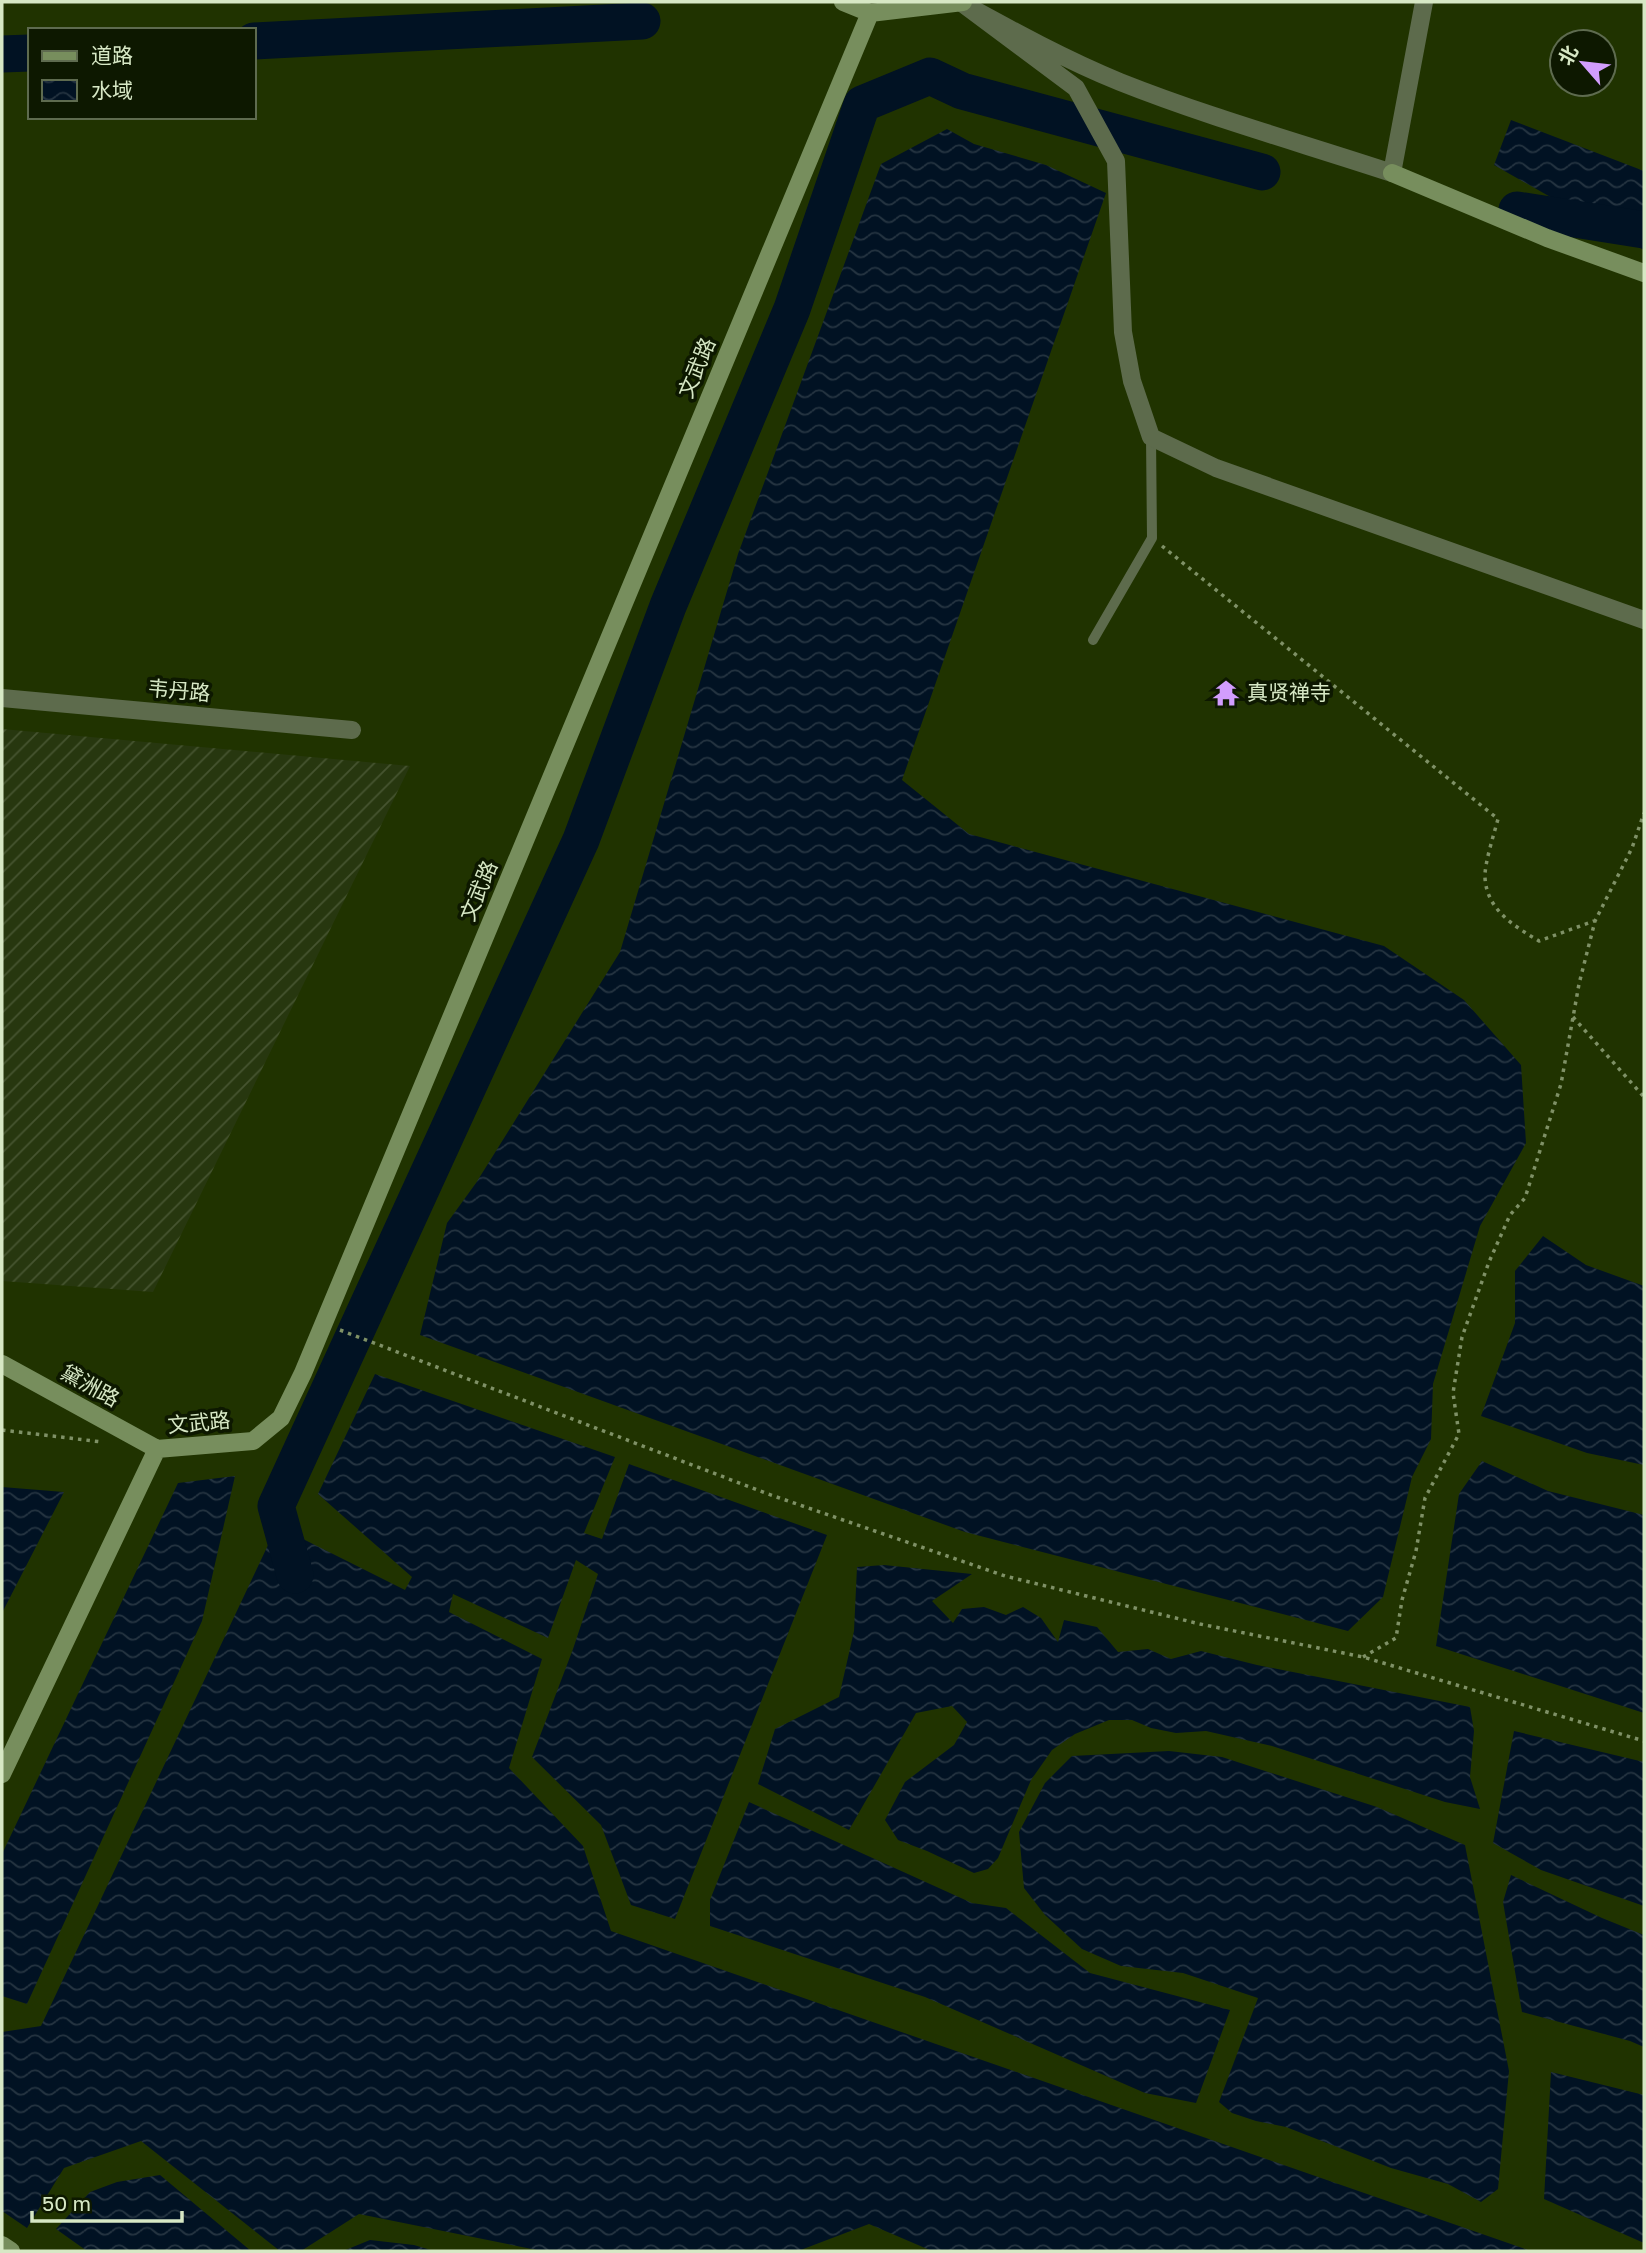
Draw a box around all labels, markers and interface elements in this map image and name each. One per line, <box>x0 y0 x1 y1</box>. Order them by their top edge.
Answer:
legend <box>28 28 256 119</box>
north arrow <box>1548 28 1618 98</box>
text: 北 <box>1553 41 1582 69</box>
text: 道路 <box>91 42 133 68</box>
text: 水域 <box>91 77 133 103</box>
street label: 文武路 <box>672 334 720 402</box>
street label: 韦丹路 <box>147 674 212 706</box>
temple icon: 真贤禅寺 <box>1211 678 1241 708</box>
place label: 真贤禅寺 <box>1247 679 1331 705</box>
street label: 文武路 <box>454 857 502 925</box>
street label: 黛洲路 <box>57 1358 124 1412</box>
street label: 文武路 <box>166 1406 231 1438</box>
scale bar <box>32 2180 182 2224</box>
text: 50 m <box>42 2190 91 2216</box>

